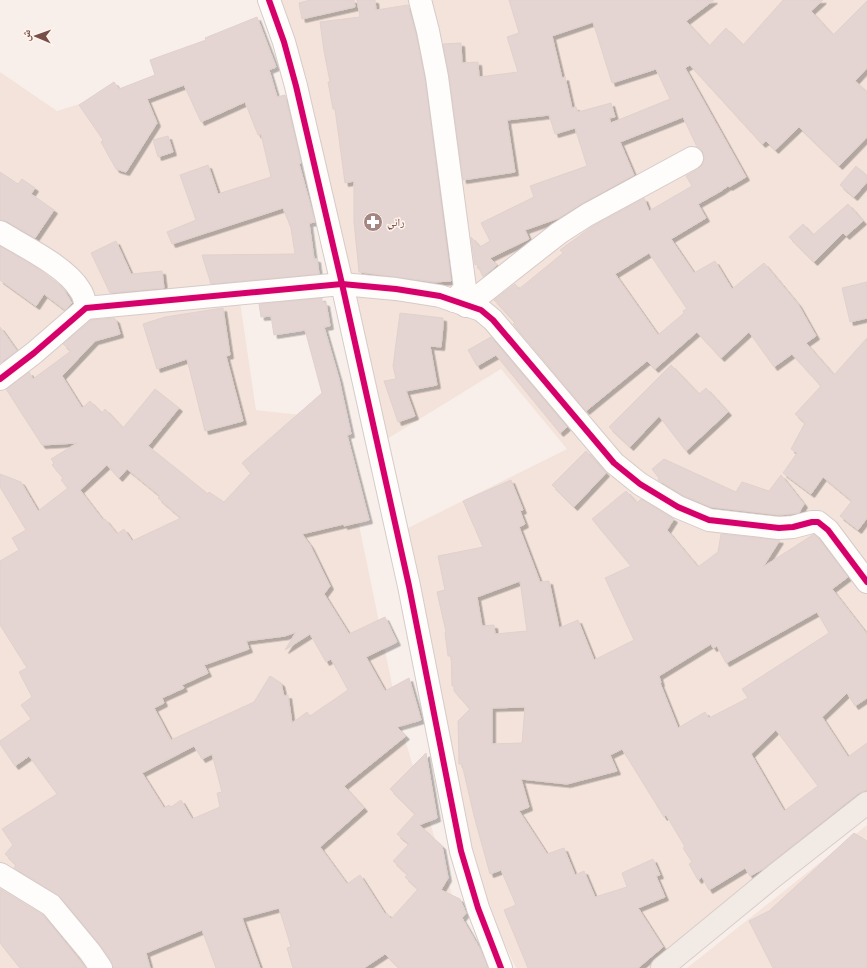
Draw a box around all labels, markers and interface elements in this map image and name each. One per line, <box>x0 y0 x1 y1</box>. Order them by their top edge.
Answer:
north arrow <box>16 16 56 56</box>
text: ش <box>20 29 34 42</box>
pharmacy icon: راني <box>362 211 384 233</box>
place label: راني <box>387 216 404 230</box>

